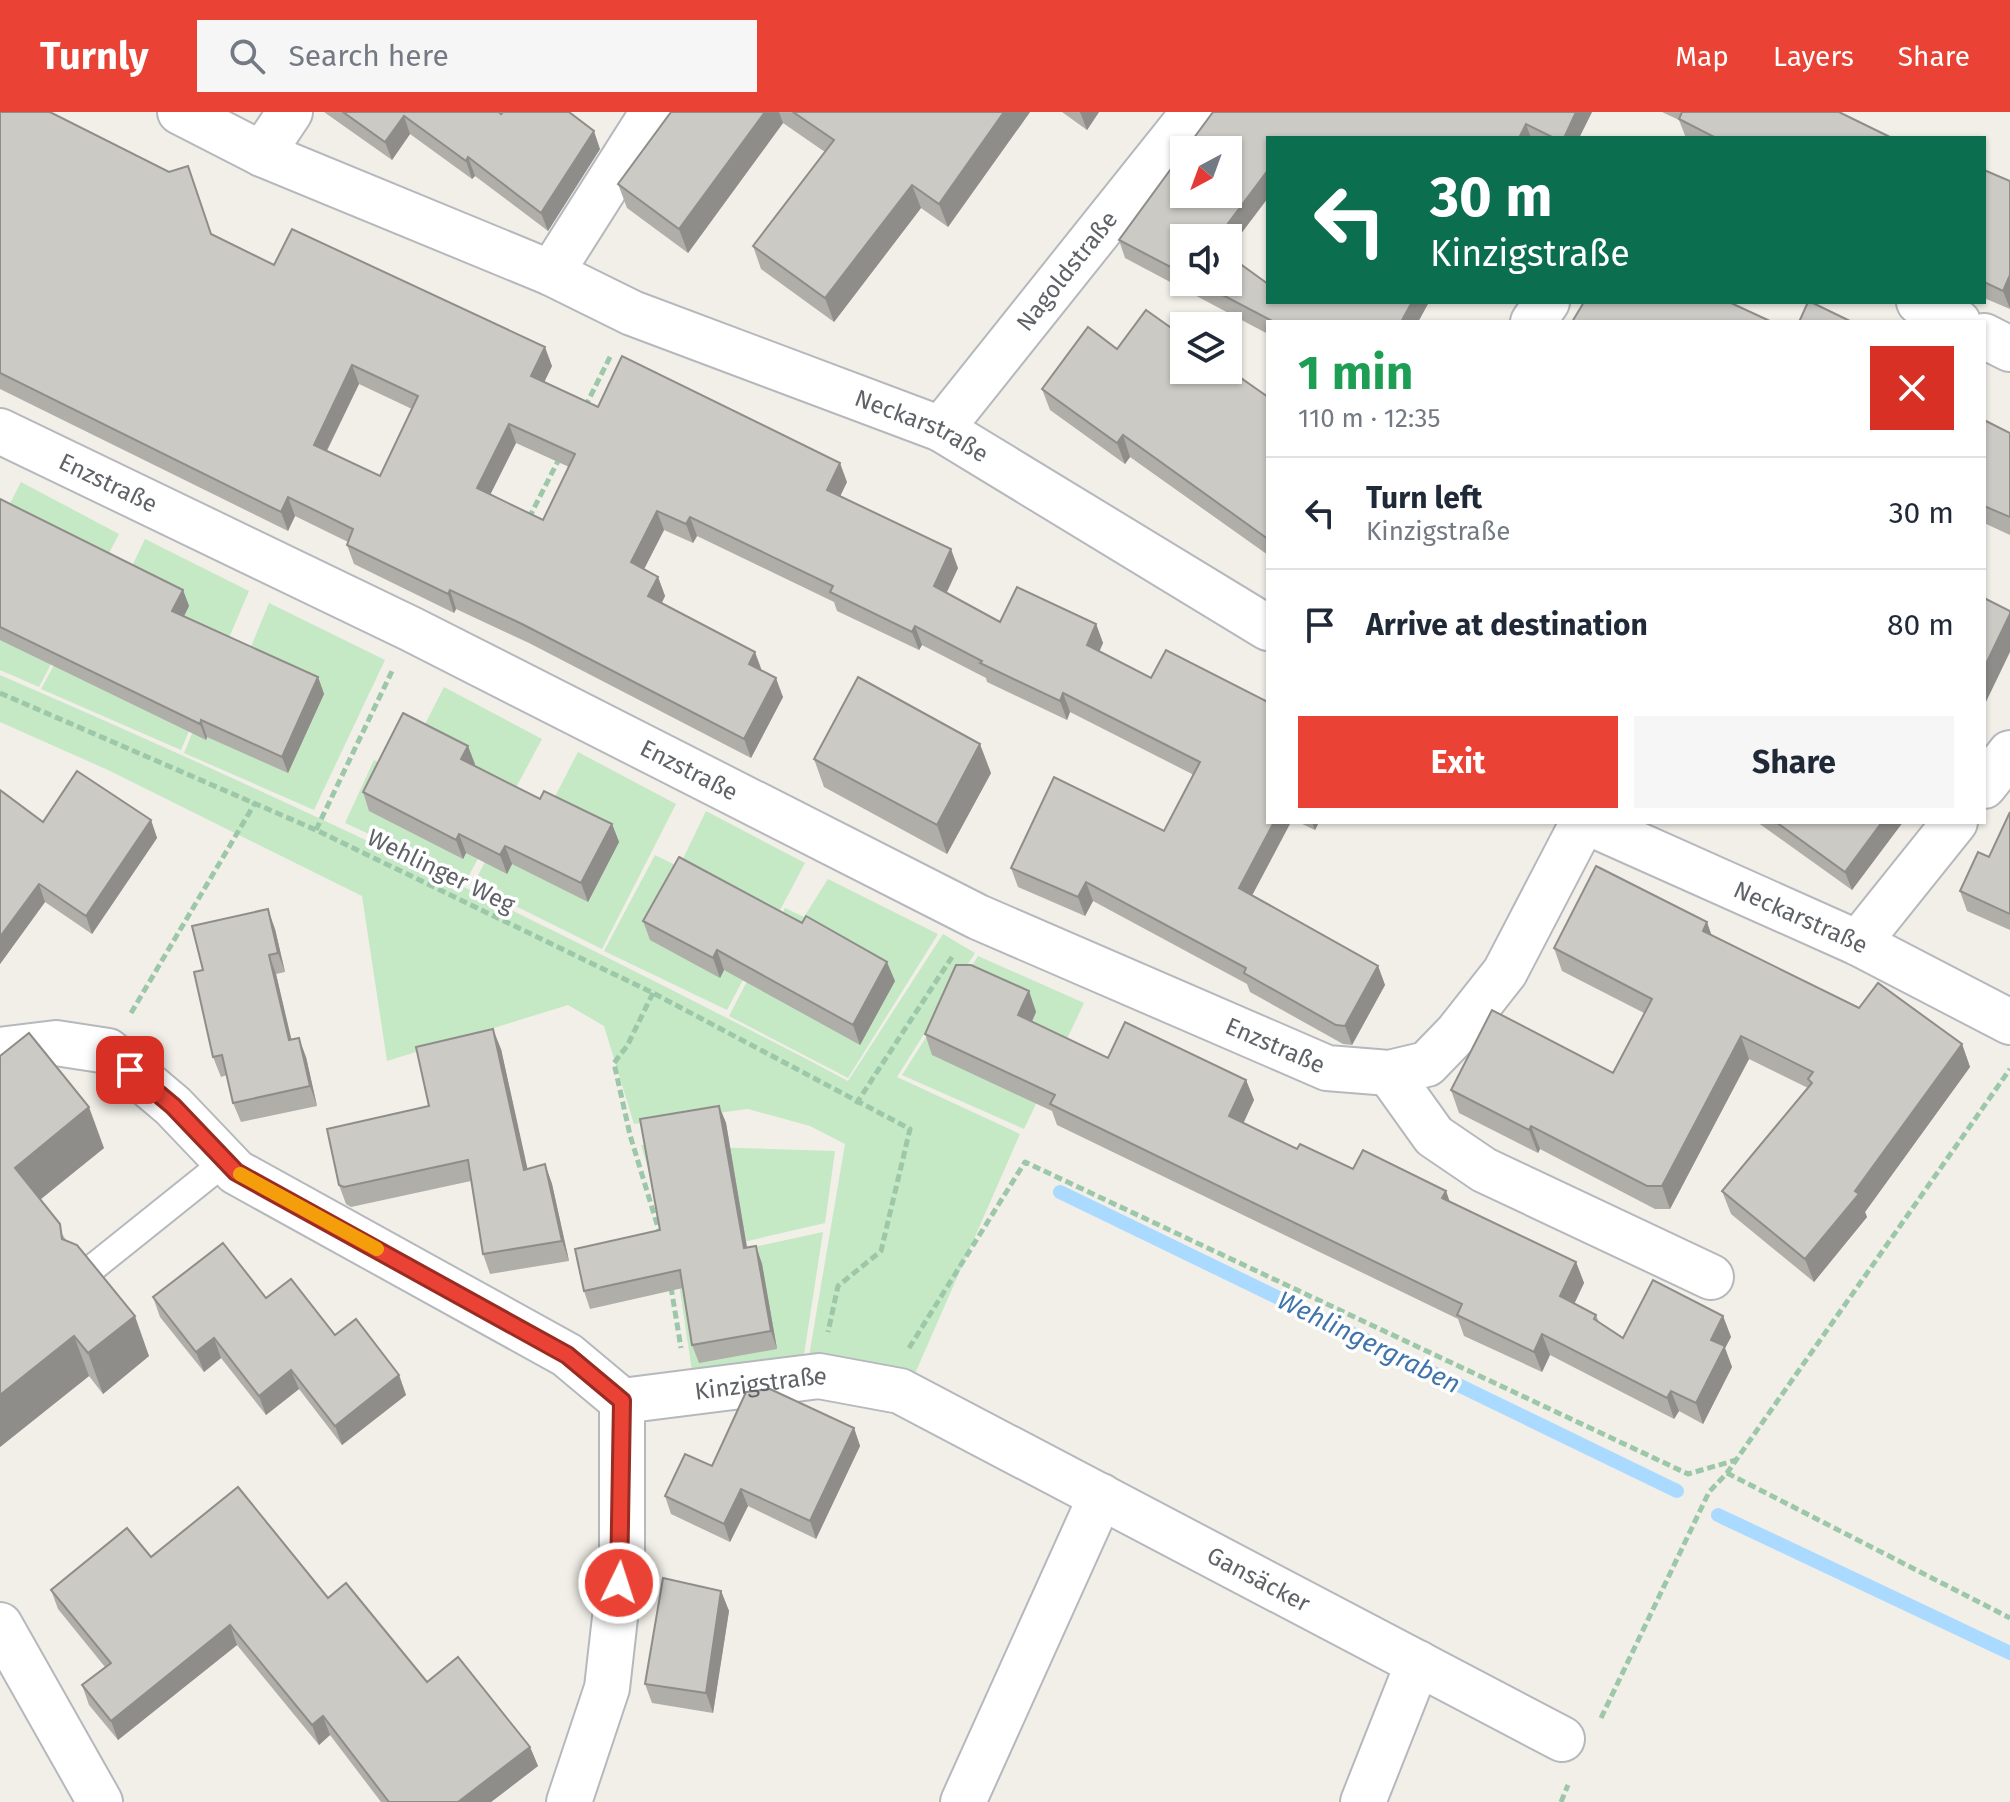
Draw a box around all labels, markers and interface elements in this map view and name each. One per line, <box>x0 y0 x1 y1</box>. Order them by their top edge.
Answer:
search box <box>197 20 757 92</box>
text: Turnly <box>40 33 149 79</box>
icon: search <box>225 34 269 78</box>
text: Search here <box>289 38 449 74</box>
text: Map <box>1675 40 1729 73</box>
text: Layers <box>1773 40 1854 73</box>
text: Share <box>1898 40 1970 73</box>
north arrow <box>1170 136 1242 208</box>
map controls <box>1170 136 1242 384</box>
text: 30 m <box>1430 164 1552 231</box>
icon: left <box>1298 168 1402 272</box>
street label: Nagoldstraße <box>1011 206 1123 337</box>
button: sound <box>1170 224 1242 296</box>
text: Kinzigstraße <box>1430 232 1630 276</box>
button: layers <box>1170 312 1242 384</box>
text: 1 min <box>1298 344 1413 402</box>
button: close <box>1870 346 1954 430</box>
street label: Neckarstraße <box>851 384 993 468</box>
text: 110 m · 12:35 <box>1298 403 1440 434</box>
street label: Enzstraße <box>54 448 162 519</box>
text: Turn left <box>1366 480 1482 516</box>
icon: left <box>1298 491 1342 535</box>
text: 30 m <box>1889 495 1954 531</box>
text: Kinzigstraße <box>1366 516 1510 547</box>
icon: arrive <box>1298 603 1342 647</box>
text: Arrive at destination <box>1366 607 1648 643</box>
text: 80 m <box>1887 607 1954 643</box>
button: Exit <box>1298 716 1618 808</box>
button: Share <box>1634 716 1954 808</box>
street label: Enzstraße <box>636 734 742 807</box>
street label: Wehlinger Weg <box>363 823 520 919</box>
street label: Neckarstraße <box>1729 875 1872 960</box>
street label: Enzstraße <box>1221 1012 1329 1079</box>
pin <box>96 1036 164 1104</box>
icon: arrive <box>108 1048 152 1092</box>
water label: Wehlingergraben <box>1272 1285 1465 1400</box>
street label: Kinzigstraße <box>693 1361 829 1406</box>
position arrow <box>577 1541 661 1625</box>
street label: Gansäcker <box>1202 1541 1315 1618</box>

